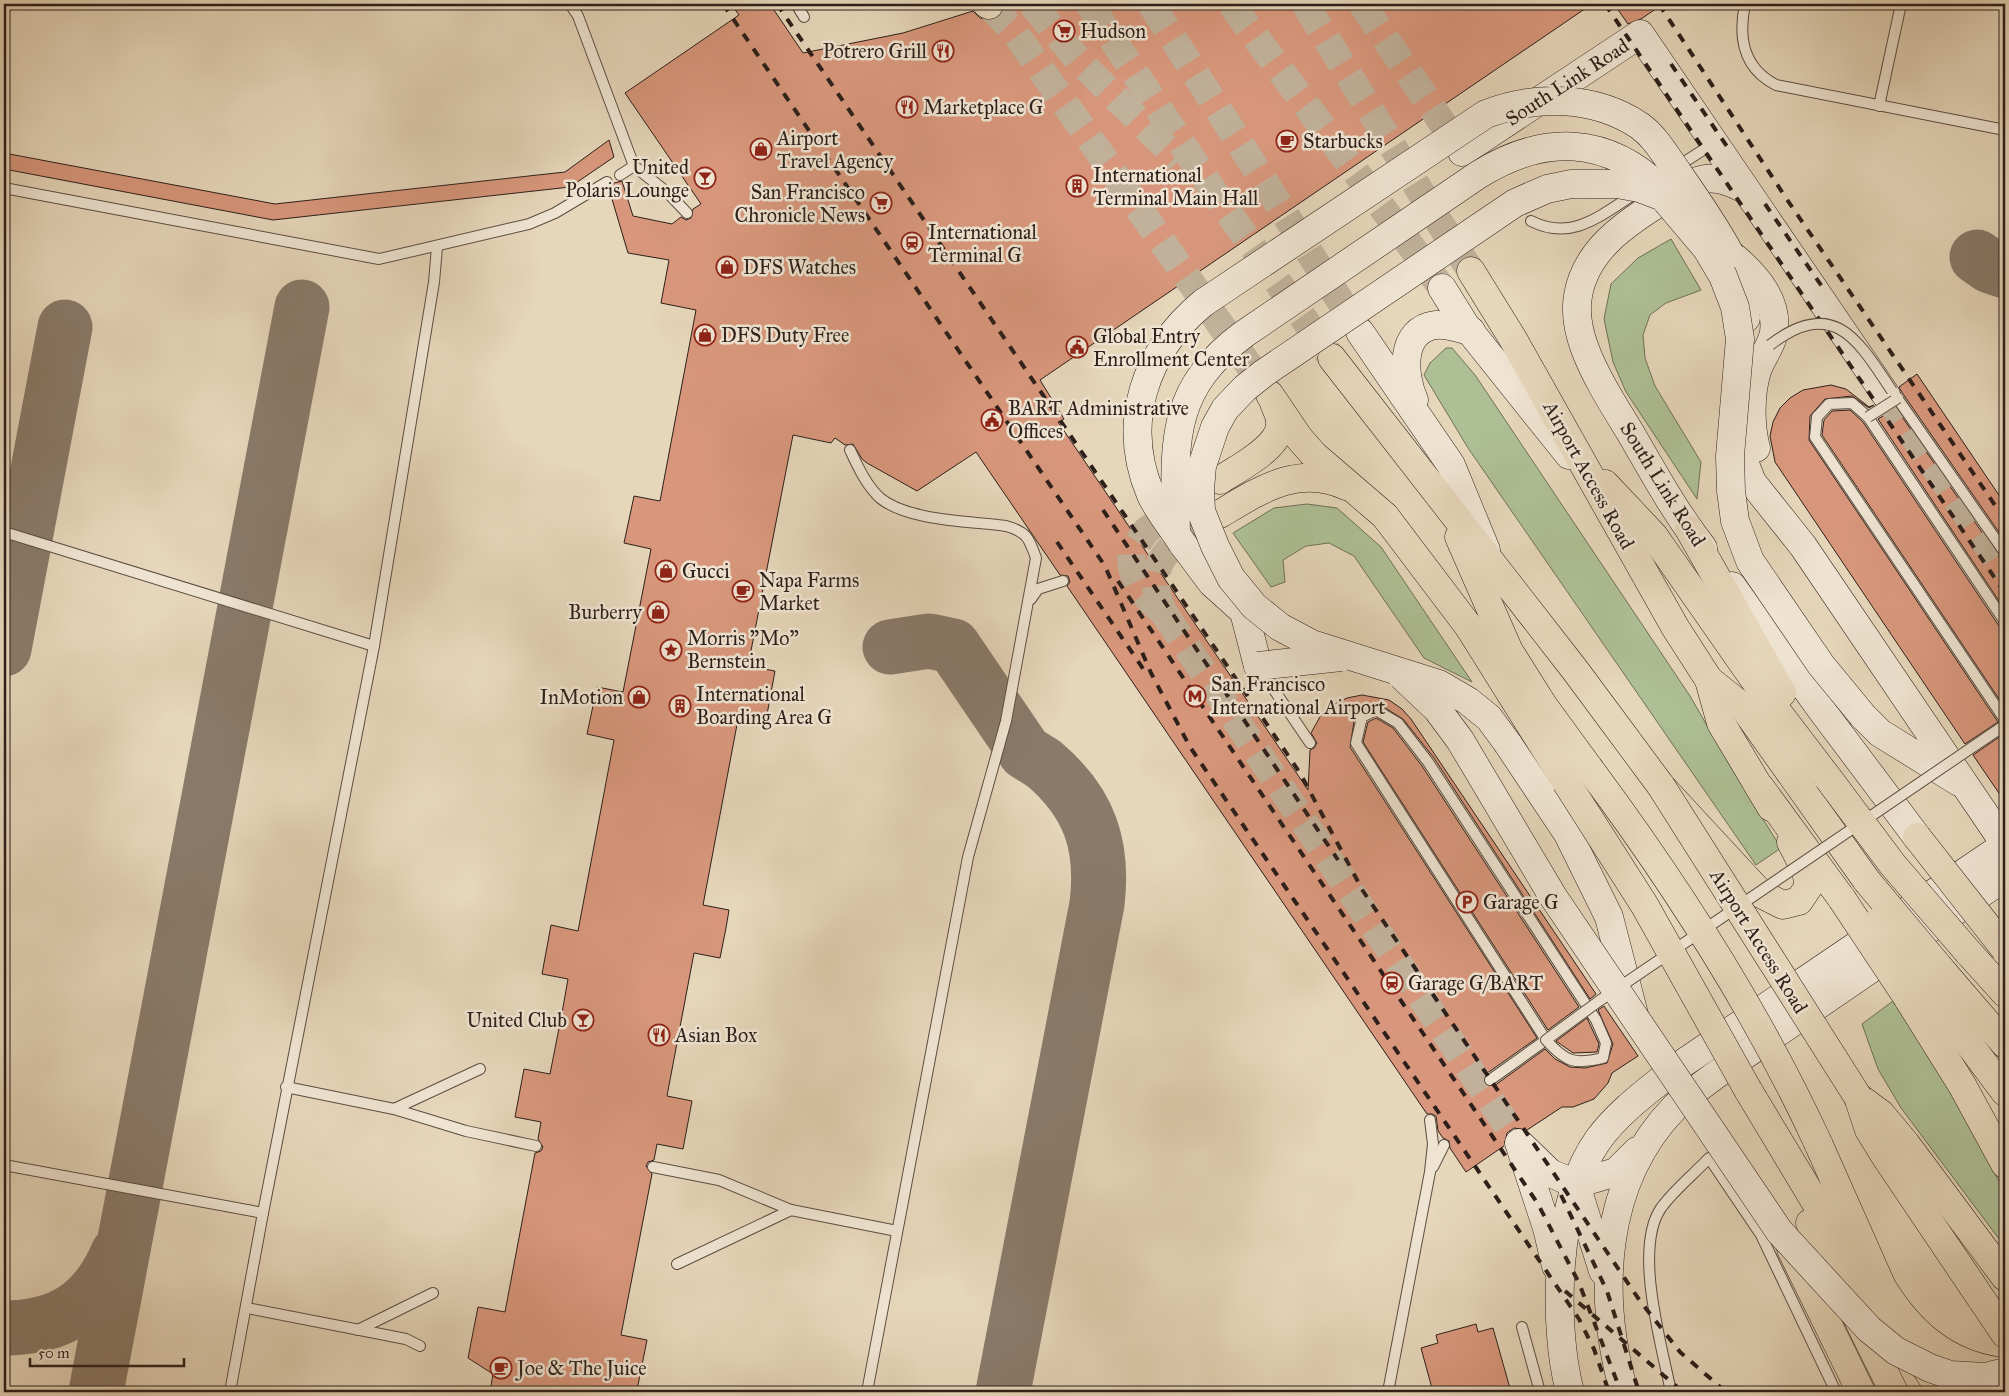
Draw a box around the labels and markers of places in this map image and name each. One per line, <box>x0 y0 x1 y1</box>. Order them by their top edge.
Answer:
supermarket icon: Hudson <box>1052 19 1076 43</box>
place label: Hudson <box>1080 19 1146 43</box>
place label: Potrero Grill <box>823 39 928 63</box>
restaurant icon: Potrero Grill <box>931 39 955 63</box>
restaurant icon: Marketplace G <box>895 95 919 119</box>
place label: Marketplace G <box>923 95 1043 119</box>
place label: Airport Travel Agency <box>776 126 894 174</box>
cafe icon: Starbucks <box>1275 129 1299 153</box>
place label: Starbucks <box>1303 129 1383 153</box>
shop icon: Airport Travel Agency <box>749 137 773 161</box>
place label: United Polaris Lounge <box>565 155 689 203</box>
place label: International Terminal Main Hall <box>1093 163 1259 210</box>
bar icon: United Polaris Lounge <box>693 166 717 190</box>
building icon: International Terminal Main Hall <box>1065 174 1089 198</box>
place label: San Francisco Chronicle News <box>735 180 865 227</box>
supermarket icon: San Francisco Chronicle News <box>869 191 893 215</box>
place label: International Terminal G <box>928 220 1037 267</box>
station icon: International Terminal G <box>900 231 924 255</box>
shop icon: DFS Watches <box>715 255 739 279</box>
place label: DFS Watches <box>743 255 856 279</box>
shop icon: DFS Duty Free <box>693 323 717 347</box>
place label: DFS Duty Free <box>721 323 849 347</box>
place label: Global Entry Enrollment Center <box>1093 324 1250 371</box>
public building icon: Global Entry Enrollment Center <box>1065 335 1089 359</box>
place label: BART Administrative Offices <box>1008 396 1189 443</box>
public building icon: BART Administrative Offices <box>980 408 1004 432</box>
shop icon: Gucci <box>654 559 678 583</box>
place label: Gucci <box>682 559 730 583</box>
place label: Napa Farms Market <box>759 568 859 615</box>
cafe icon: Napa Farms Market <box>731 579 755 603</box>
place label: Burberry <box>568 600 643 624</box>
shop icon: Burberry <box>646 600 670 624</box>
place label: Morris "Mo" Bernstein <box>687 626 799 673</box>
place icon: Morris "Mo" Bernstein <box>659 638 683 662</box>
place label: San Francisco International Airport <box>1211 672 1385 719</box>
place label: International Boarding Area G <box>696 682 832 730</box>
metro station icon: San Francisco International Airport <box>1183 684 1207 708</box>
place label: InMotion <box>539 685 623 709</box>
shop icon: InMotion <box>627 685 651 709</box>
building icon: International Boarding Area G <box>668 694 692 718</box>
parking icon: Garage G <box>1455 890 1479 914</box>
place label: Garage G <box>1483 890 1559 915</box>
station icon: Garage G/BART <box>1380 971 1404 995</box>
place label: Garage G/BART <box>1408 971 1543 996</box>
place label: United Club <box>466 1008 567 1032</box>
bar icon: United Club <box>571 1008 595 1032</box>
restaurant icon: Asian Box <box>647 1023 671 1047</box>
place label: Asian Box <box>674 1023 757 1047</box>
cafe icon: Joe & The Juice <box>489 1356 513 1380</box>
place label: Joe & The Juice <box>515 1356 647 1381</box>

